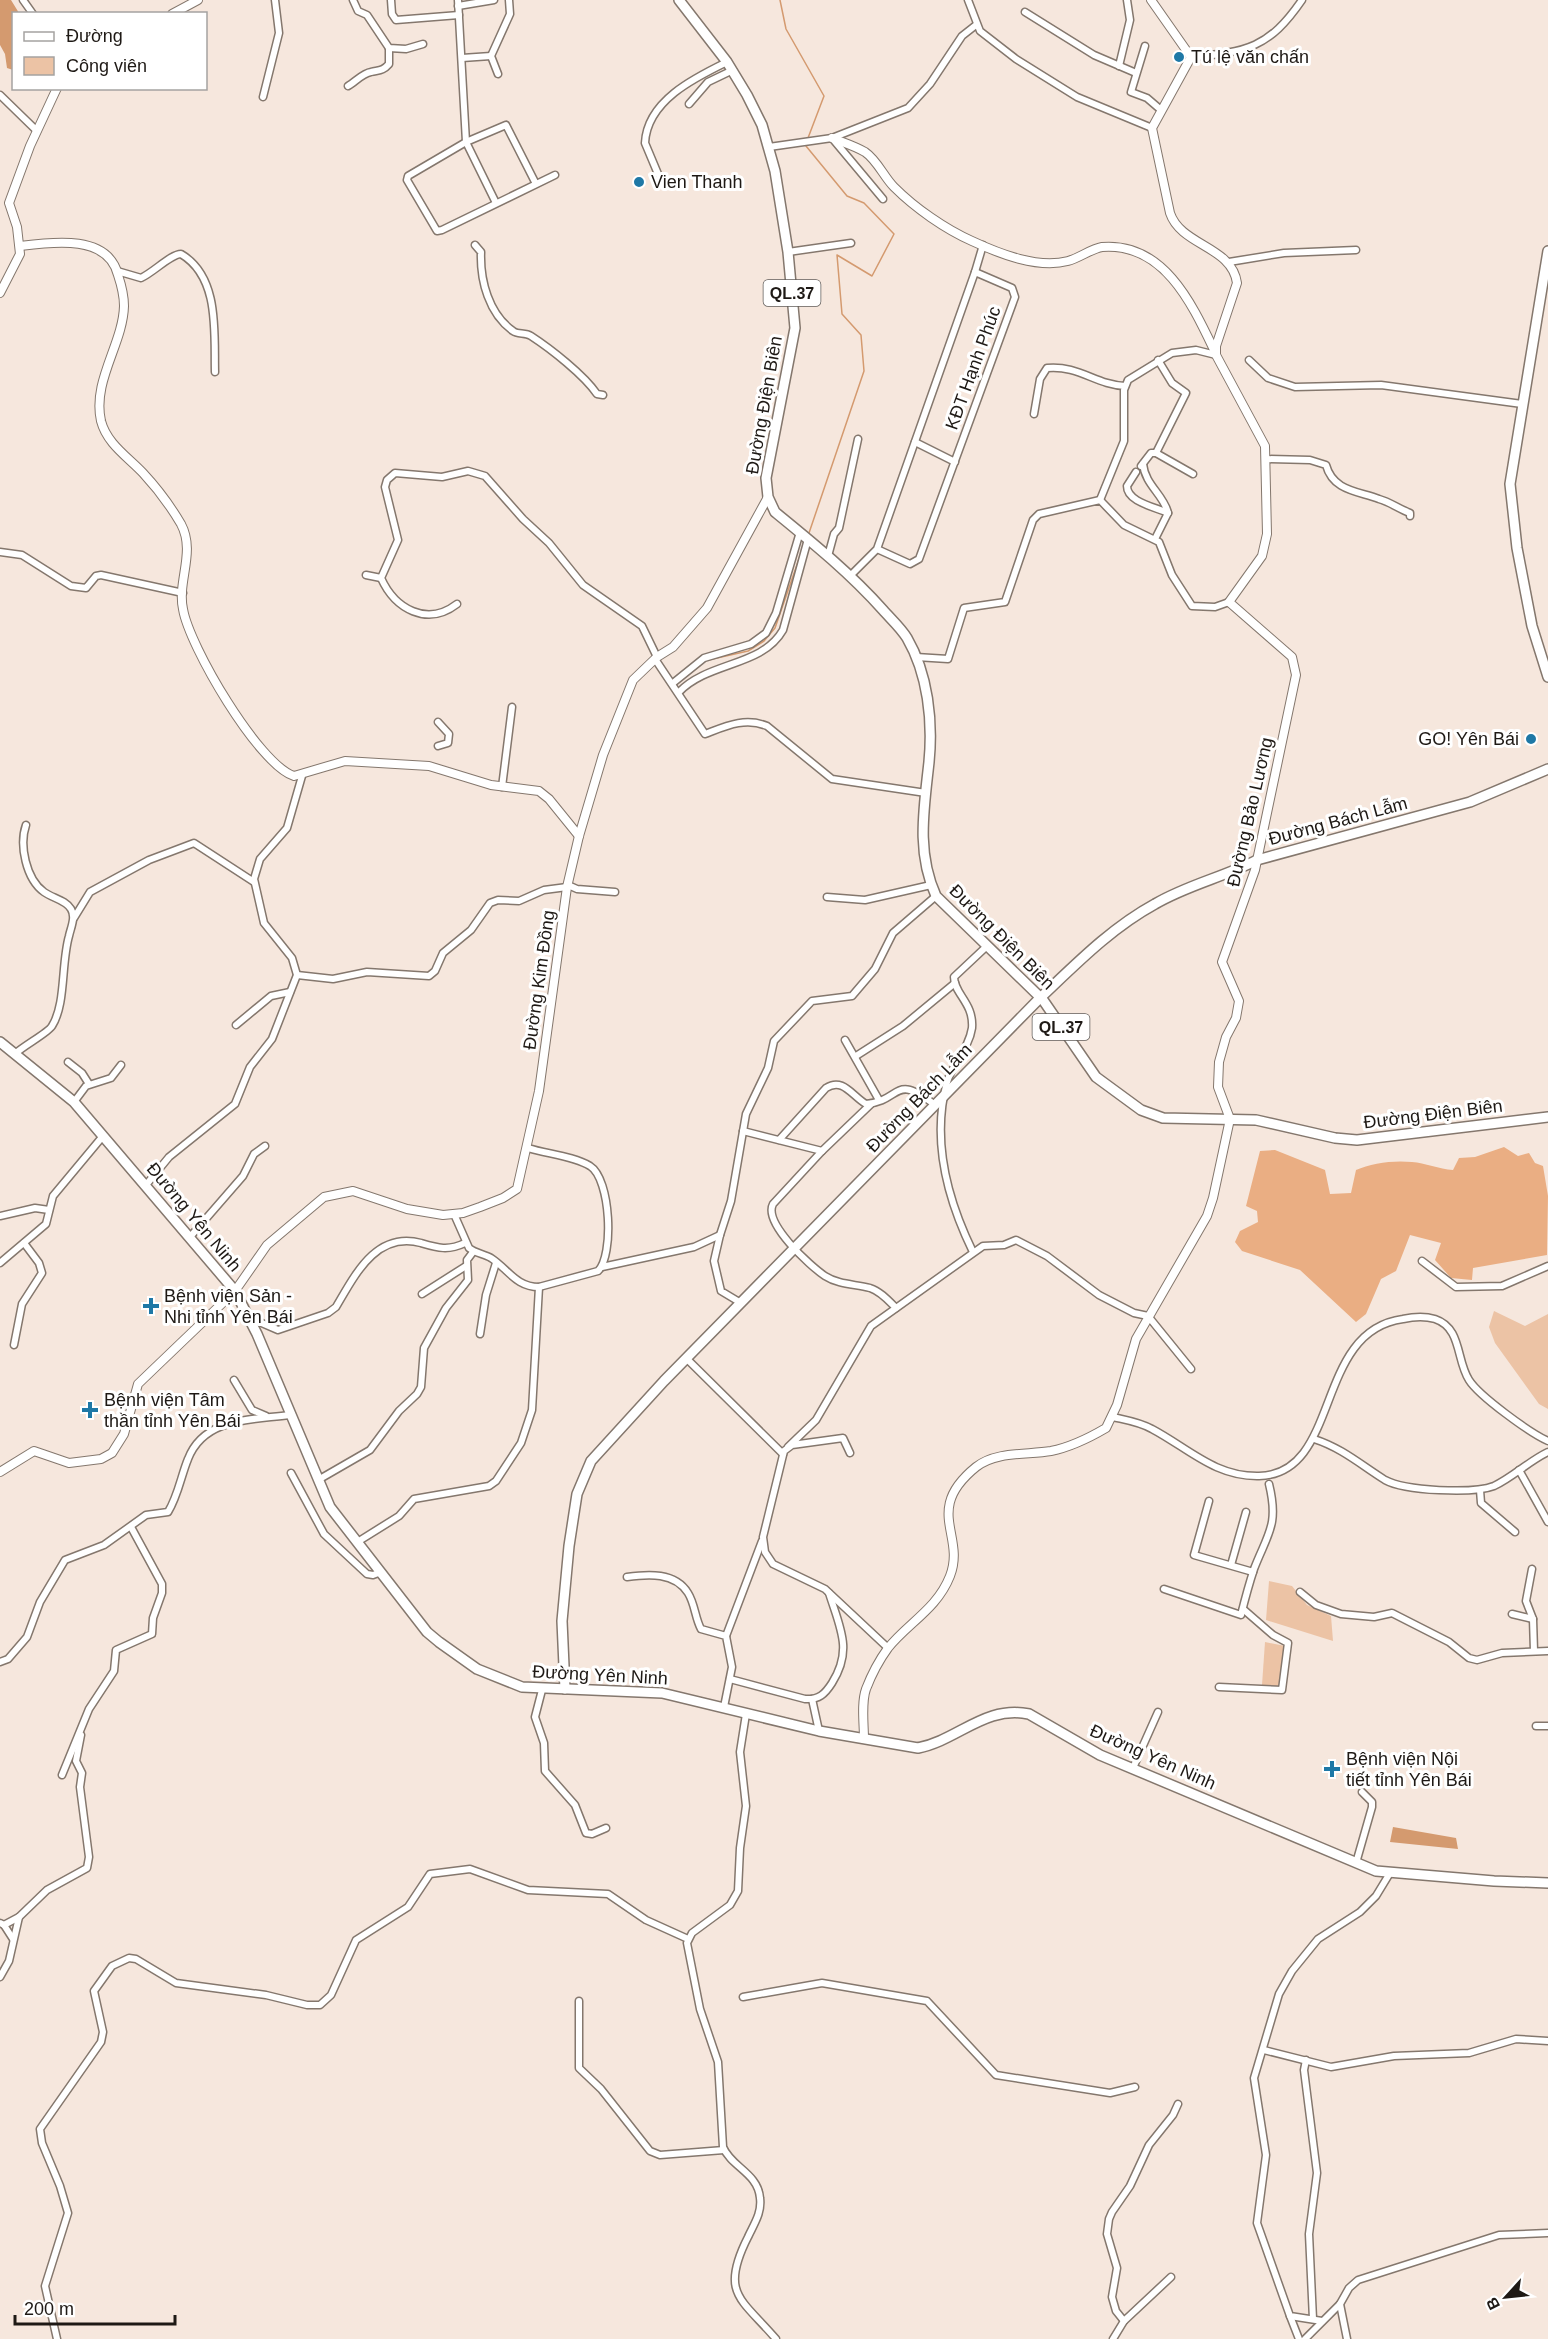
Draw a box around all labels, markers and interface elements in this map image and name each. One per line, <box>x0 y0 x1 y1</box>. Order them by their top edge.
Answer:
legend <box>12 12 207 90</box>
text: Đường <box>66 26 123 46</box>
place label: Tú lệ văn chấn <box>1191 47 1309 67</box>
marker: Tú lệ văn chấn <box>1172 50 1186 64</box>
text: Công viên <box>66 56 147 76</box>
place label: Vien Thanh <box>651 172 742 192</box>
marker: Vien Thanh <box>632 175 646 189</box>
road number: QL.37 <box>764 280 820 306</box>
street label: KĐT Hạnh Phúc <box>941 304 1005 432</box>
street label: Đường Điện Biên <box>742 334 786 476</box>
place label: GO! Yên Bái <box>1418 729 1519 749</box>
marker: GO! Yên Bái <box>1524 732 1538 746</box>
street label: Đường Bảo Lương <box>1223 735 1277 889</box>
street label: Đường Bách Lẫm <box>1266 792 1410 849</box>
street label: Đường Điện Biên <box>945 880 1059 994</box>
street label: Đường Kim Đồng <box>519 909 559 1051</box>
road number: QL.37 <box>1032 1014 1090 1040</box>
street label: Đường Bách Lẫm <box>861 1039 976 1156</box>
street label: Đường Điện Biên <box>1362 1096 1504 1132</box>
street label: Đường Yên Ninh <box>143 1159 245 1275</box>
place label: Bệnh viện Sản - Nhi tỉnh Yên Bái <box>164 1286 293 1327</box>
marker: Bệnh viện Sản - Nhi tỉnh Yên Bái <box>142 1297 160 1315</box>
place label: Bệnh viện Tâm thần tỉnh Yên Bái <box>104 1390 241 1431</box>
marker: Bệnh viện Tâm thần tỉnh Yên Bái <box>81 1401 99 1419</box>
street label: Đường Yên Ninh <box>532 1661 668 1689</box>
street label: Đường Yên Ninh <box>1087 1720 1219 1794</box>
place label: Bệnh viện Nội tiết tỉnh Yên Bái <box>1346 1749 1472 1790</box>
marker: Bệnh viện Nội tiết tỉnh Yên Bái <box>1323 1760 1341 1778</box>
north arrow <box>1476 2267 1536 2327</box>
scale bar <box>15 2288 176 2326</box>
text: B <box>1483 2295 1503 2313</box>
text: 200 m <box>24 2299 74 2319</box>

